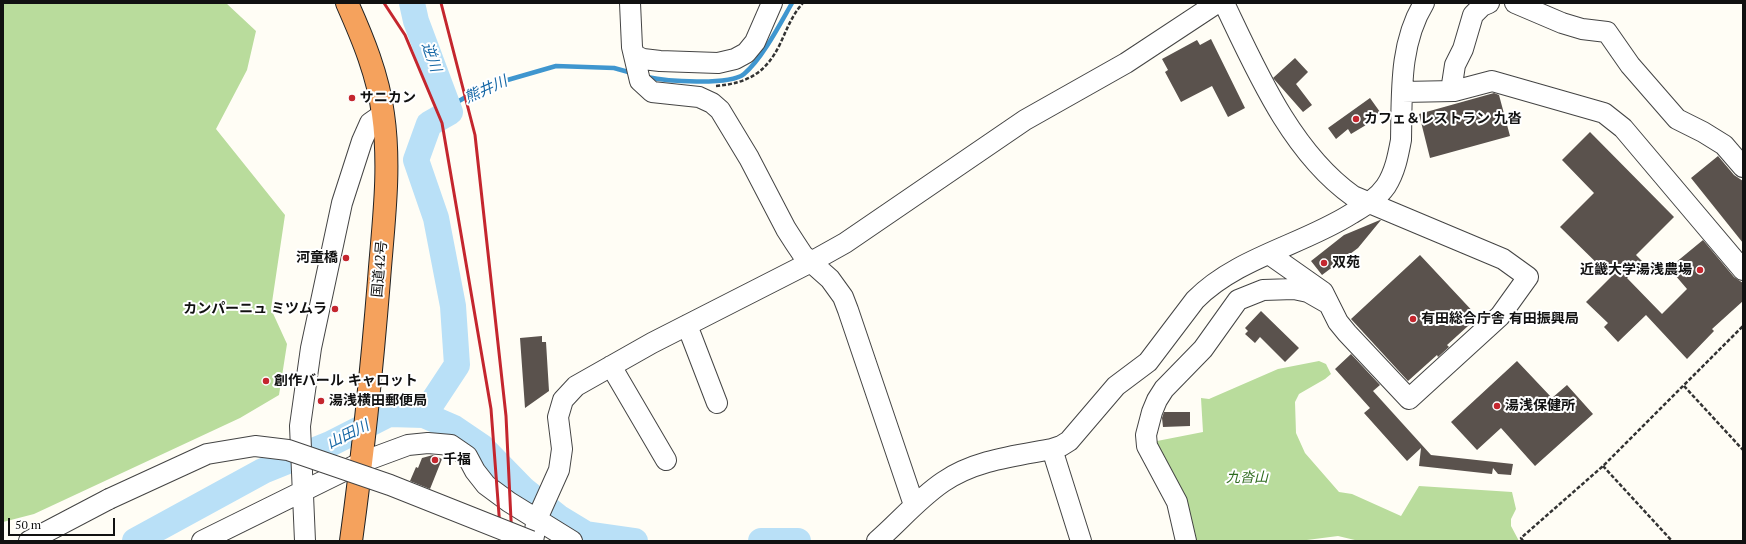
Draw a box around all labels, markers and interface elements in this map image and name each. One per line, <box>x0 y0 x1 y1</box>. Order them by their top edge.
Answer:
water label: 逆川 <box>418 40 444 74</box>
water label: 熊井川 <box>462 73 510 107</box>
place label: サニカン <box>360 90 416 106</box>
marker: サニカン <box>347 93 357 103</box>
place label: カフェ＆レストラン 九沓 <box>1364 111 1522 127</box>
marker: カフェ＆レストラン 九沓 <box>1351 114 1361 124</box>
street label: 国道42号 <box>369 240 391 298</box>
place label: 河童橋 <box>296 250 338 266</box>
marker: 河童橋 <box>341 253 351 263</box>
place label: 双苑 <box>1332 255 1360 271</box>
marker: 双苑 <box>1319 258 1329 268</box>
place label: 近畿大学湯浅農場 <box>1580 262 1692 278</box>
marker: 近畿大学湯浅農場 <box>1695 265 1705 275</box>
place label: カンパーニュ ミツムラ <box>183 301 327 317</box>
marker: カンパーニュ ミツムラ <box>330 304 340 314</box>
place label: 有田総合庁舎 有田振興局 <box>1421 311 1579 327</box>
marker: 有田総合庁舎 有田振興局 <box>1408 314 1418 324</box>
place label: 創作バール キャロット <box>274 373 418 389</box>
marker: 創作バール キャロット <box>261 376 271 386</box>
place label: 湯浅横田郵便局 <box>329 393 427 409</box>
marker: 湯浅横田郵便局 <box>316 396 326 406</box>
place label: 湯浅保健所 <box>1505 398 1575 414</box>
marker: 湯浅保健所 <box>1492 401 1502 411</box>
water label: 山田川 <box>324 417 372 453</box>
place label: 千福 <box>443 452 471 468</box>
marker: 千福 <box>430 455 440 465</box>
park label: 九沓山 <box>1226 470 1268 486</box>
scale bar <box>10 510 117 536</box>
text: 50 m <box>15 517 41 532</box>

